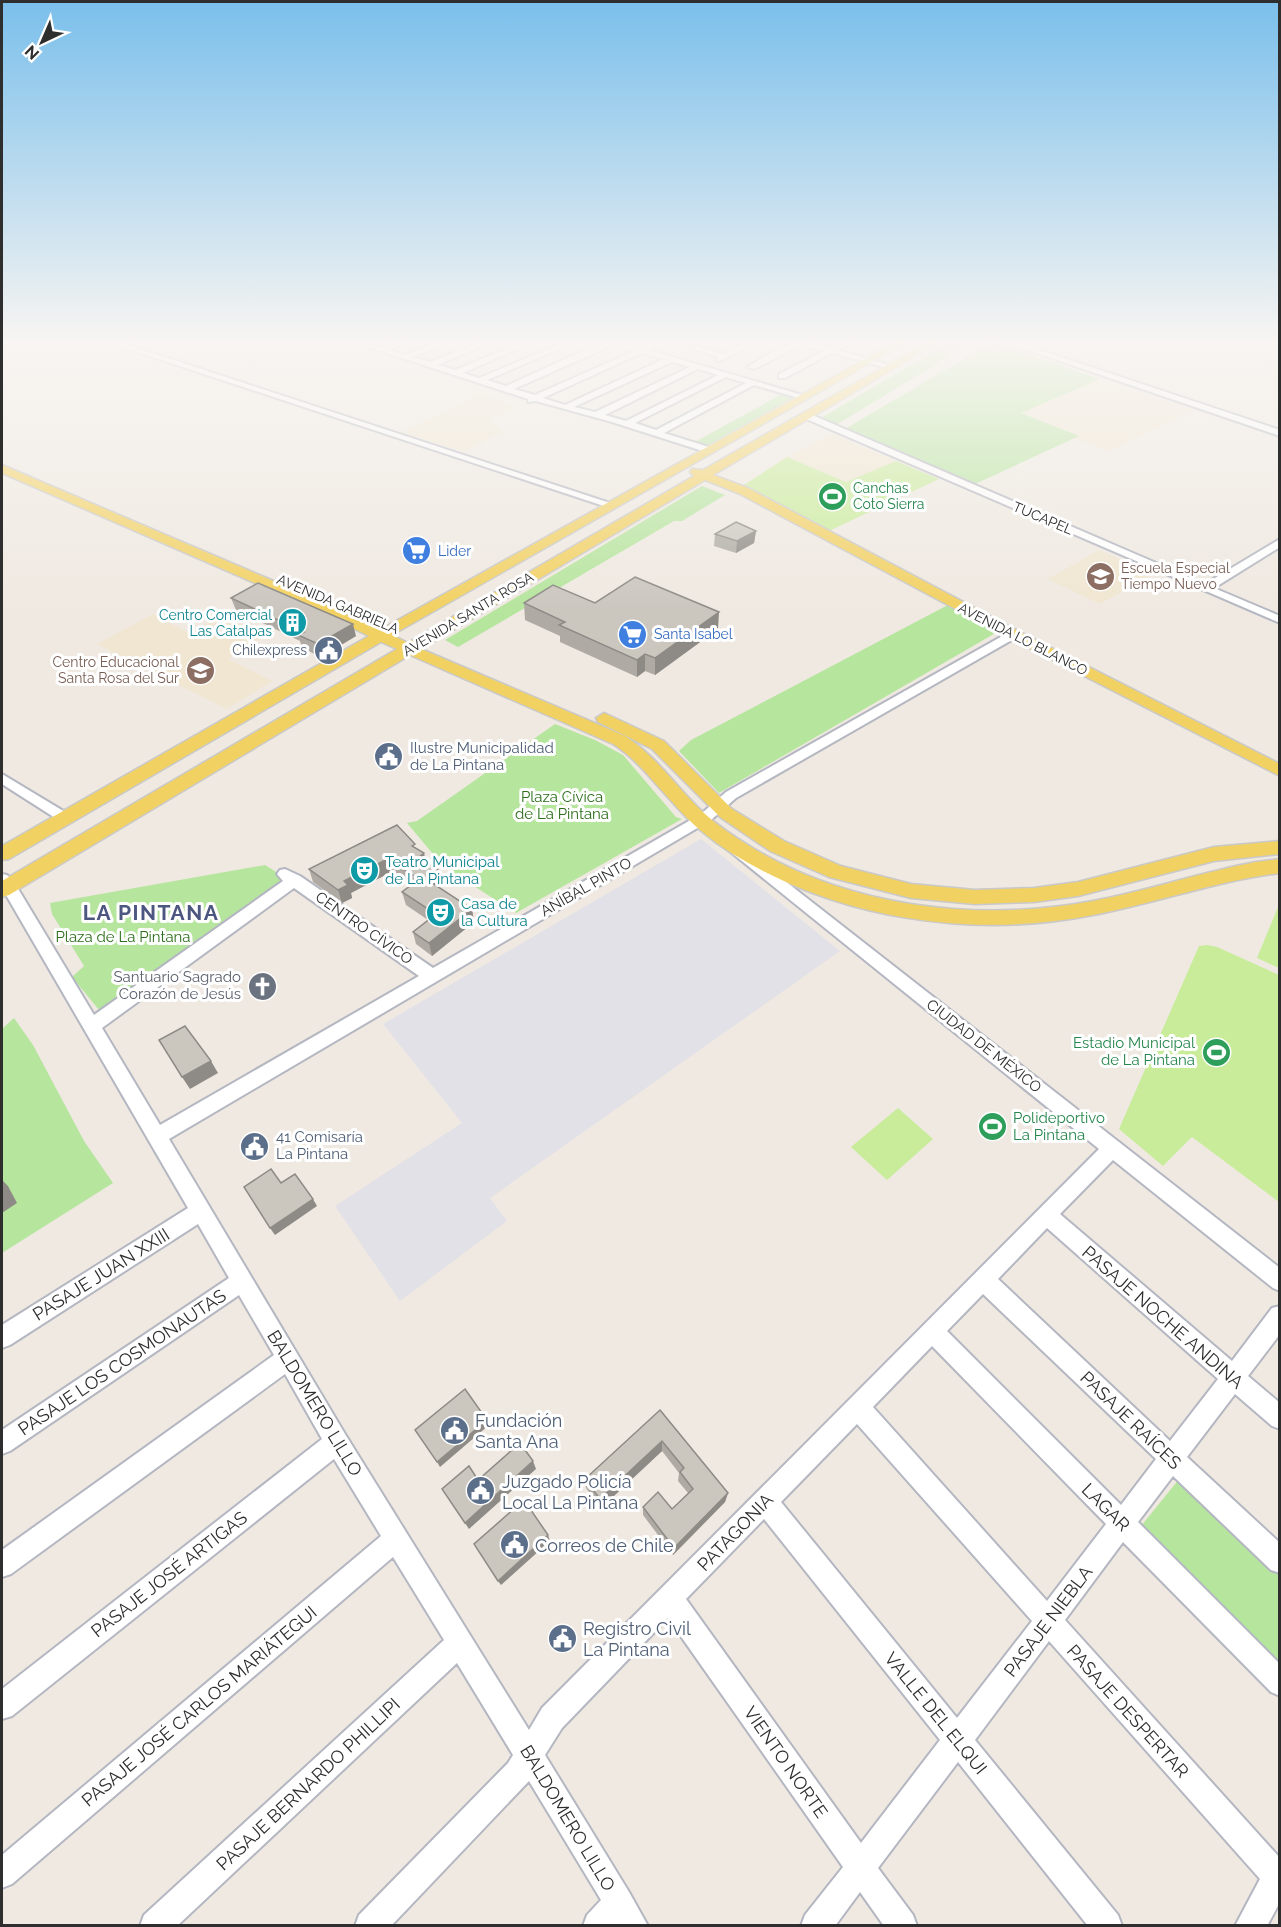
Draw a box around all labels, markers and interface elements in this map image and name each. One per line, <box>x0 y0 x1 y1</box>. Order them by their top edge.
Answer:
north arrow <box>12 12 72 72</box>
text: N <box>21 41 43 64</box>
sports icon: Canchas Coto Sierra <box>816 480 848 512</box>
place label: Canchas Coto Sierra <box>853 480 925 512</box>
street label: TUCAPEL <box>1011 498 1075 538</box>
supermarket icon: Lider <box>401 535 433 567</box>
place label: Lider <box>438 543 471 559</box>
school or university icon: Escuela Especial Tiempo Nuevo <box>1084 560 1116 592</box>
place label: Escuela Especial Tiempo Nuevo <box>1121 560 1230 592</box>
street label: AVENIDA SANTA ROSA <box>400 568 537 659</box>
street label: AVENIDA GABRIELA <box>275 571 402 637</box>
street label: AVENIDA LO BLANCO <box>956 599 1090 679</box>
place label: Centro Comercial Las Catalpas <box>159 607 272 639</box>
building icon: Centro Comercial Las Catalpas <box>277 607 309 639</box>
supermarket icon: Santa Isabel <box>617 618 649 650</box>
place label: Santa Isabel <box>654 626 733 642</box>
public building icon: Chilexpress <box>312 634 344 666</box>
place label: Chilexpress <box>232 642 307 658</box>
place label: Centro Educacional Santa Rosa del Sur <box>52 654 179 686</box>
school or university icon: Centro Educacional Santa Rosa del Sur <box>184 654 216 686</box>
place label: Ilustre Municipalidad de La Pintana <box>410 739 554 774</box>
public building icon: Ilustre Municipalidad de La Pintana <box>373 741 405 773</box>
park label: Plaza Cívica de La Pintana <box>515 788 609 823</box>
place label: Teatro Municipal de La Pintana <box>385 853 500 888</box>
street label: ANÍBAL PINTO <box>537 854 635 920</box>
theatre icon: Teatro Municipal de La Pintana <box>348 855 380 887</box>
street label: CENTRO CÍVICO <box>312 888 416 968</box>
place label: Casa de la Cultura <box>461 895 528 930</box>
theatre icon: Casa de la Cultura <box>424 897 456 929</box>
district label: LA PINTANA <box>83 900 219 925</box>
park label: Plaza de La Pintana <box>55 928 191 946</box>
place label: Santuario Sagrado Corazón de Jesús <box>113 968 241 1003</box>
church icon: Santuario Sagrado Corazón de Jesús <box>246 970 278 1002</box>
street label: CIUDAD DE MÉXICO <box>923 996 1045 1096</box>
place label: Estadio Municipal de La Pintana <box>1073 1034 1196 1069</box>
sports icon: Estadio Municipal de La Pintana <box>1200 1036 1232 1068</box>
place label: Polideportivo La Pintana <box>1013 1109 1105 1144</box>
sports icon: Polideportivo La Pintana <box>976 1111 1008 1143</box>
place label: 41 Comisaría La Pintana <box>276 1128 363 1163</box>
public building icon: 41 Comisaría La Pintana <box>239 1130 271 1162</box>
street label: PASAJE JUAN XXIII <box>29 1223 173 1325</box>
street label: PASAJE NOCHE ANDINA <box>1078 1241 1248 1393</box>
street label: PASAJE LOS COSMONAUTAS <box>14 1284 230 1440</box>
street label: BALDOMERO LILLO <box>263 1326 367 1480</box>
street label: PASAJE RAÍCES <box>1076 1366 1186 1473</box>
place label: Fundación Santa Ana <box>475 1410 562 1452</box>
public building icon: Fundación Santa Ana <box>438 1414 470 1446</box>
place label: Juzgado Policía Local La Pintana <box>502 1471 638 1513</box>
public building icon: Juzgado Policía Local La Pintana <box>465 1475 497 1507</box>
street label: LAGAR <box>1078 1479 1134 1535</box>
street label: PATAGONIA <box>693 1489 777 1575</box>
street label: PASAJE JOSÉ ARTIGAS <box>86 1506 251 1641</box>
public building icon: Correos de Chile <box>498 1529 530 1561</box>
place label: Correos de Chile <box>535 1535 674 1556</box>
street label: PASAJE NIEBLA <box>999 1561 1097 1681</box>
street label: PASAJE JOSÉ CARLOS MARIÁTEGUI <box>77 1601 321 1811</box>
place label: Registro Civil La Pintana <box>583 1618 691 1660</box>
public building icon: Registro Civil La Pintana <box>546 1622 578 1654</box>
street label: PASAJE DESPERTAR <box>1063 1640 1193 1782</box>
street label: VALLE DEL ELQUI <box>880 1648 992 1778</box>
street label: PASAJE BERNARDO PHILLIPI <box>212 1693 404 1875</box>
street label: VIENTO NORTE <box>740 1702 832 1822</box>
street label: BALDOMERO LILLO <box>516 1741 620 1895</box>

